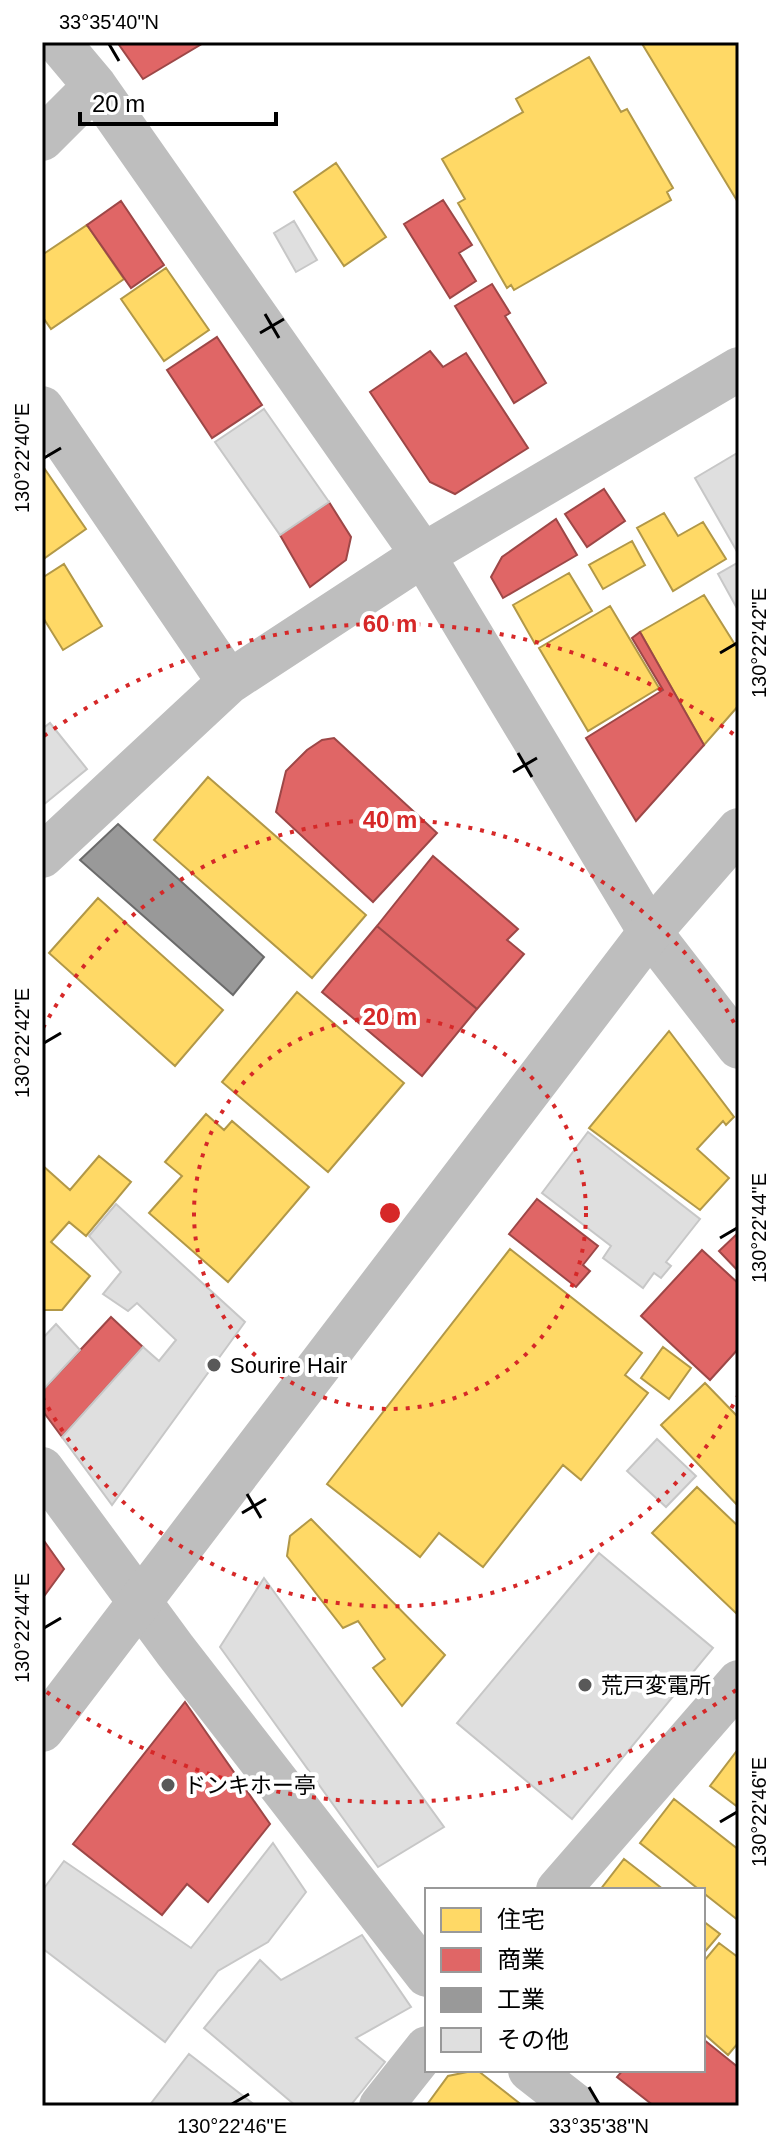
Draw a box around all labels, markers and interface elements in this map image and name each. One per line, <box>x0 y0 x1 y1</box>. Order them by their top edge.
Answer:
text: 33°35'40"N <box>59 11 159 33</box>
scale bar <box>80 76 276 126</box>
text: 20 m <box>92 90 145 117</box>
text: 130°22'40"E <box>11 403 33 513</box>
text: 130°22'42"E <box>748 588 770 698</box>
text: 60 m <box>363 610 417 637</box>
text: 40 m <box>363 806 417 833</box>
text: 130°22'42"E <box>11 988 33 1098</box>
text: 20 m <box>363 1003 417 1030</box>
text: 130°22'44"E <box>748 1173 770 1283</box>
centre of rings <box>376 1199 404 1227</box>
place label: Sourire Hair <box>230 1353 347 1378</box>
marker: Sourire Hair <box>205 1356 223 1374</box>
text: 130°22'44"E <box>11 1573 33 1683</box>
place label: 荒戸変電所 <box>601 1673 711 1698</box>
marker: 荒戸変電所 <box>576 1676 594 1694</box>
text: 130°22'46"E <box>748 1757 770 1867</box>
place label: ドンキホー亭 <box>184 1773 316 1798</box>
marker: ドンキホー亭 <box>159 1776 177 1794</box>
legend <box>425 1888 705 2072</box>
text: 住宅 <box>497 1906 545 1933</box>
text: 商業 <box>497 1946 545 1973</box>
text: 工業 <box>497 1986 545 2013</box>
text: その他 <box>497 2026 569 2053</box>
text: 130°22'46"E <box>177 2115 287 2137</box>
text: 33°35'38"N <box>549 2115 649 2137</box>

